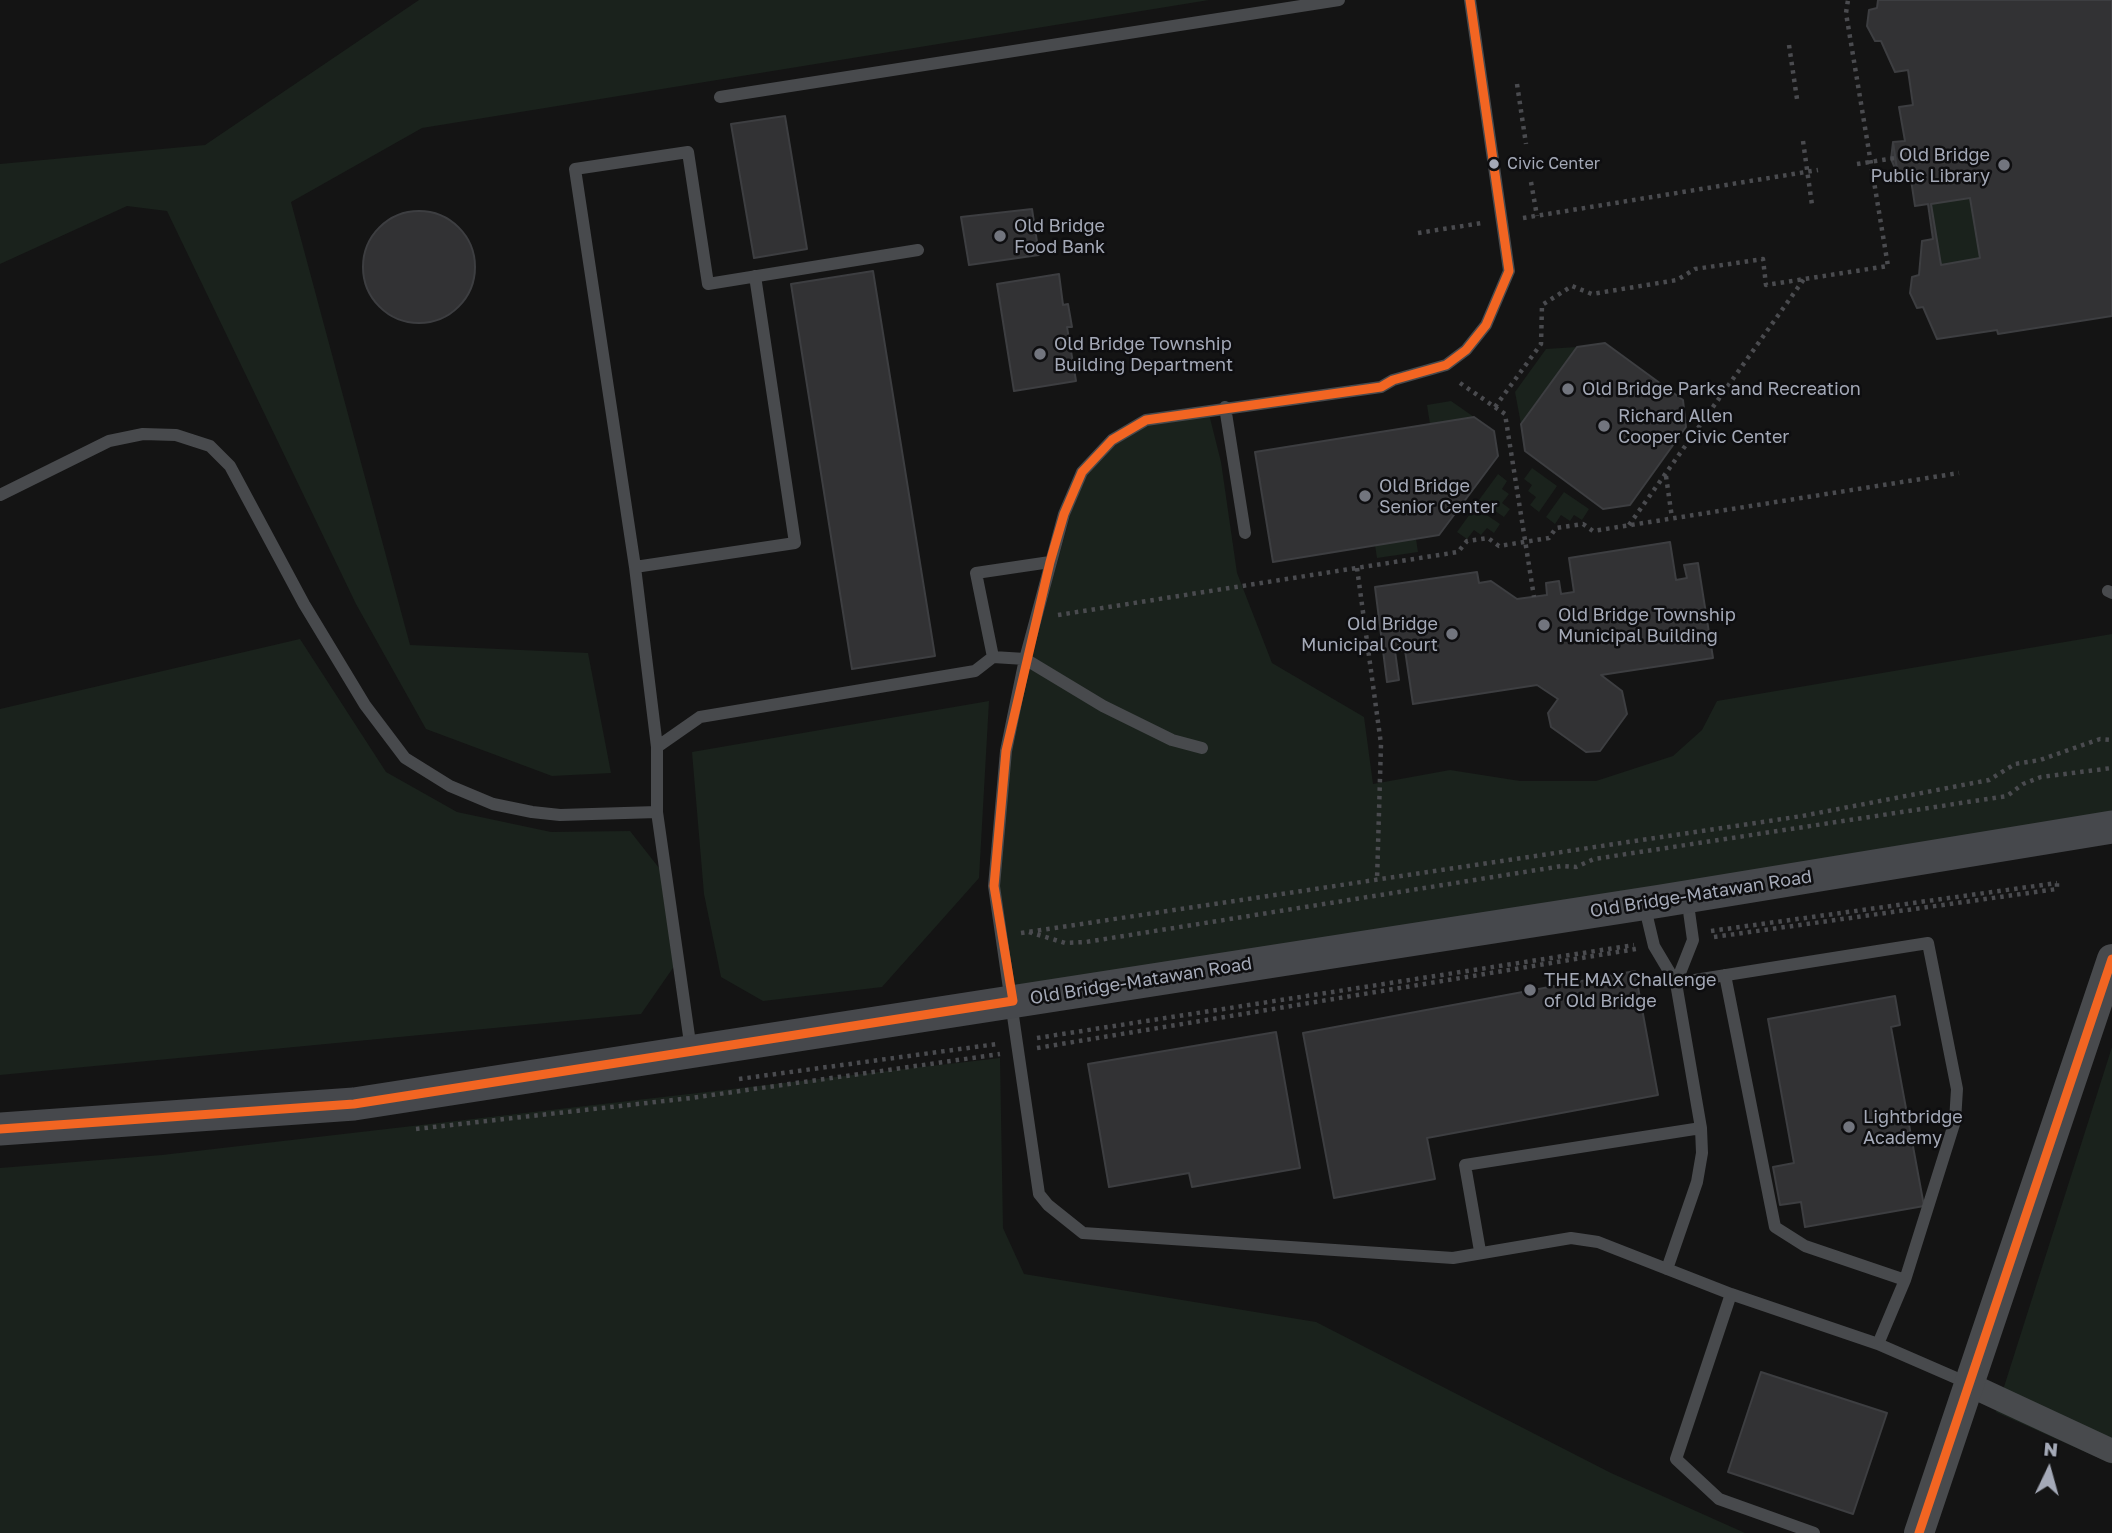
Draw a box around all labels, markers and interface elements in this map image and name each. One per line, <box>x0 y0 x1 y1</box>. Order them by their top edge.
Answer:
place label: Old Bridge Public Library <box>1871 144 1990 186</box>
place label: Civic Center <box>1507 154 1600 174</box>
marker: Civic Center <box>1487 157 1501 171</box>
marker: Old Bridge Public Library <box>1996 157 2012 173</box>
place label: Old Bridge Food Bank <box>1014 215 1105 258</box>
marker: Old Bridge Food Bank <box>992 228 1008 244</box>
place label: Old Bridge Township Building Department <box>1054 333 1233 376</box>
marker: Old Bridge Township Building Department <box>1032 346 1048 362</box>
place label: Old Bridge Parks and Recreation <box>1582 378 1861 400</box>
marker: Old Bridge Parks and Recreation <box>1560 381 1576 397</box>
place label: Richard Allen Cooper Civic Center <box>1618 405 1789 448</box>
marker: Richard Allen Cooper Civic Center <box>1596 418 1612 434</box>
place label: Old Bridge Senior Center <box>1379 475 1497 518</box>
marker: Old Bridge Senior Center <box>1357 488 1373 504</box>
place label: Old Bridge Township Municipal Building <box>1558 604 1736 646</box>
place label: Old Bridge Municipal Court <box>1301 613 1438 656</box>
marker: Old Bridge Township Municipal Building <box>1536 617 1552 633</box>
marker: Old Bridge Municipal Court <box>1444 626 1460 642</box>
street label: Old Bridge-Matawan Road <box>1588 866 1814 922</box>
street label: Old Bridge-Matawan Road <box>1028 953 1254 1009</box>
place label: THE MAX Challenge of Old Bridge <box>1544 969 1716 1012</box>
marker: THE MAX Challenge of Old Bridge <box>1522 982 1538 998</box>
place label: Lightbridge Academy <box>1863 1106 1963 1148</box>
marker: Lightbridge Academy <box>1841 1119 1857 1135</box>
north arrow <box>2014 1435 2084 1505</box>
text: N <box>2043 1436 2059 1461</box>

